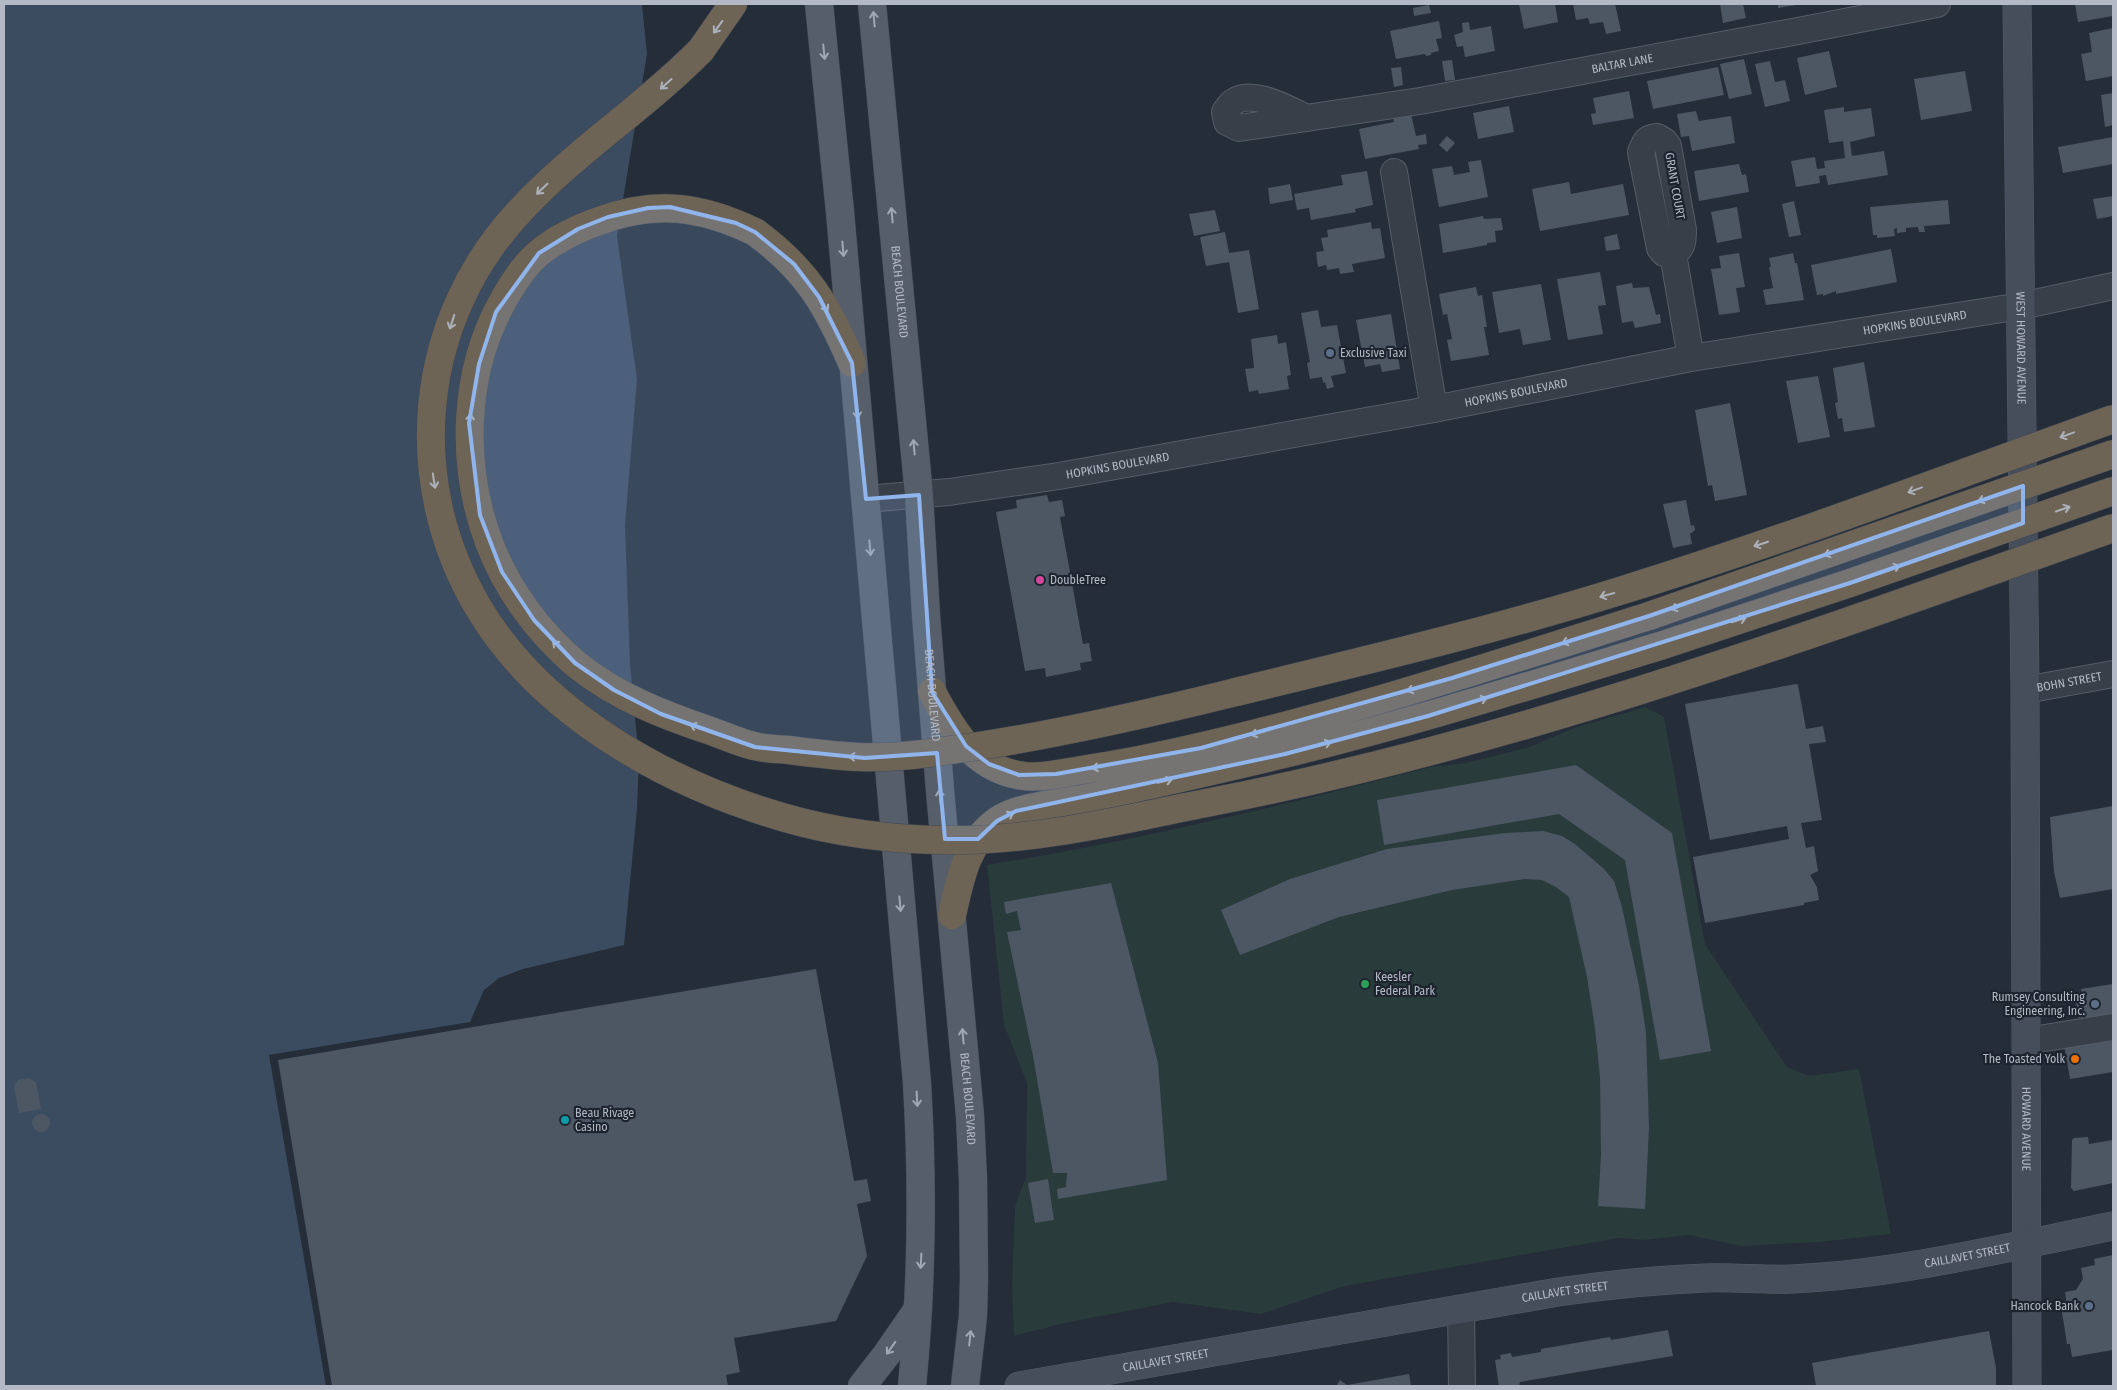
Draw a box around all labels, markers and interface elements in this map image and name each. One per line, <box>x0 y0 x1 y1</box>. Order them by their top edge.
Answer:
one-way arrow <box>869 11 878 27</box>
one-way arrow <box>713 20 723 34</box>
one-way arrow <box>819 44 829 60</box>
street label: BALTAR LANE <box>1590 51 1655 76</box>
one-way arrow <box>660 78 673 90</box>
street label: GRANT COURT <box>1662 151 1688 221</box>
one-way arrow <box>536 183 548 195</box>
one-way arrow <box>887 208 897 224</box>
one-way arrow <box>838 241 848 257</box>
street label: BEACH BOULEVARD <box>888 245 911 338</box>
street label: WEST HOWARD AVENUE <box>2013 291 2029 405</box>
one-way arrow <box>819 298 829 312</box>
street label: HOPKINS BOULEVARD <box>1862 308 1968 338</box>
one-way arrow <box>447 313 456 329</box>
place label: Exclusive Taxi <box>1340 346 1407 360</box>
marker: Exclusive Taxi <box>1324 347 1336 359</box>
street label: HOPKINS BOULEVARD <box>1463 376 1569 410</box>
one-way arrow <box>852 403 862 419</box>
one-way arrow <box>465 413 474 429</box>
one-way arrow <box>2060 431 2076 440</box>
one-way arrow <box>909 439 919 455</box>
street label: HOPKINS BOULEVARD <box>1065 449 1170 482</box>
one-way arrow <box>429 473 439 489</box>
one-way arrow <box>1907 486 1923 495</box>
one-way arrow <box>1977 495 1993 504</box>
one-way arrow <box>2055 504 2070 513</box>
one-way arrow <box>865 540 875 556</box>
one-way arrow <box>1754 540 1770 549</box>
one-way arrow <box>1824 549 1840 558</box>
one-way arrow <box>1885 563 1901 572</box>
place label: DoubleTree <box>1050 573 1106 587</box>
marker: DoubleTree <box>1034 574 1046 586</box>
one-way arrow <box>1599 591 1615 600</box>
one-way arrow <box>1670 602 1686 612</box>
one-way arrow <box>1731 615 1747 625</box>
one-way arrow <box>1562 637 1578 647</box>
one-way arrow <box>552 640 564 653</box>
street label: BEACH BOULEVARD <box>922 649 943 742</box>
street label: BOHN STREET <box>2035 669 2104 695</box>
one-way arrow <box>1407 685 1423 694</box>
one-way arrow <box>1472 695 1488 705</box>
one-way arrow <box>690 722 706 731</box>
one-way arrow <box>1250 729 1266 738</box>
one-way arrow <box>1315 738 1331 748</box>
one-way arrow <box>848 752 864 762</box>
one-way arrow <box>1091 763 1107 773</box>
one-way arrow <box>1157 776 1173 785</box>
one-way arrow <box>936 789 945 805</box>
one-way arrow <box>999 811 1014 820</box>
one-way arrow <box>895 896 905 912</box>
place label: Keesler Federal Park <box>1375 970 1435 998</box>
marker: Keesler Federal Park <box>1359 978 1371 990</box>
place label: Rumsey Consulting Engineering, Inc. <box>1992 990 2085 1018</box>
marker: Rumsey Consulting Engineering, Inc. <box>2089 998 2101 1010</box>
one-way arrow <box>958 1028 968 1044</box>
street label: BEACH BOULEVARD <box>957 1052 978 1145</box>
place label: The Toasted Yolk <box>1983 1052 2065 1066</box>
marker: The Toasted Yolk <box>2069 1053 2081 1065</box>
street label: HOWARD AVENUE <box>2019 1087 2033 1172</box>
one-way arrow <box>913 1090 922 1106</box>
place label: Beau Rivage Casino <box>575 1106 634 1134</box>
marker: Beau Rivage Casino <box>559 1114 571 1126</box>
street label: CAILLAVET STREET <box>1923 1240 2012 1271</box>
one-way arrow <box>916 1253 925 1269</box>
street label: CAILLAVET STREET <box>1521 1279 1609 1305</box>
place label: Hancock Bank <box>2010 1299 2079 1313</box>
marker: Hancock Bank <box>2083 1300 2095 1312</box>
one-way arrow <box>965 1330 975 1346</box>
one-way arrow <box>886 1341 896 1355</box>
street label: CAILLAVET STREET <box>1122 1346 1210 1375</box>

